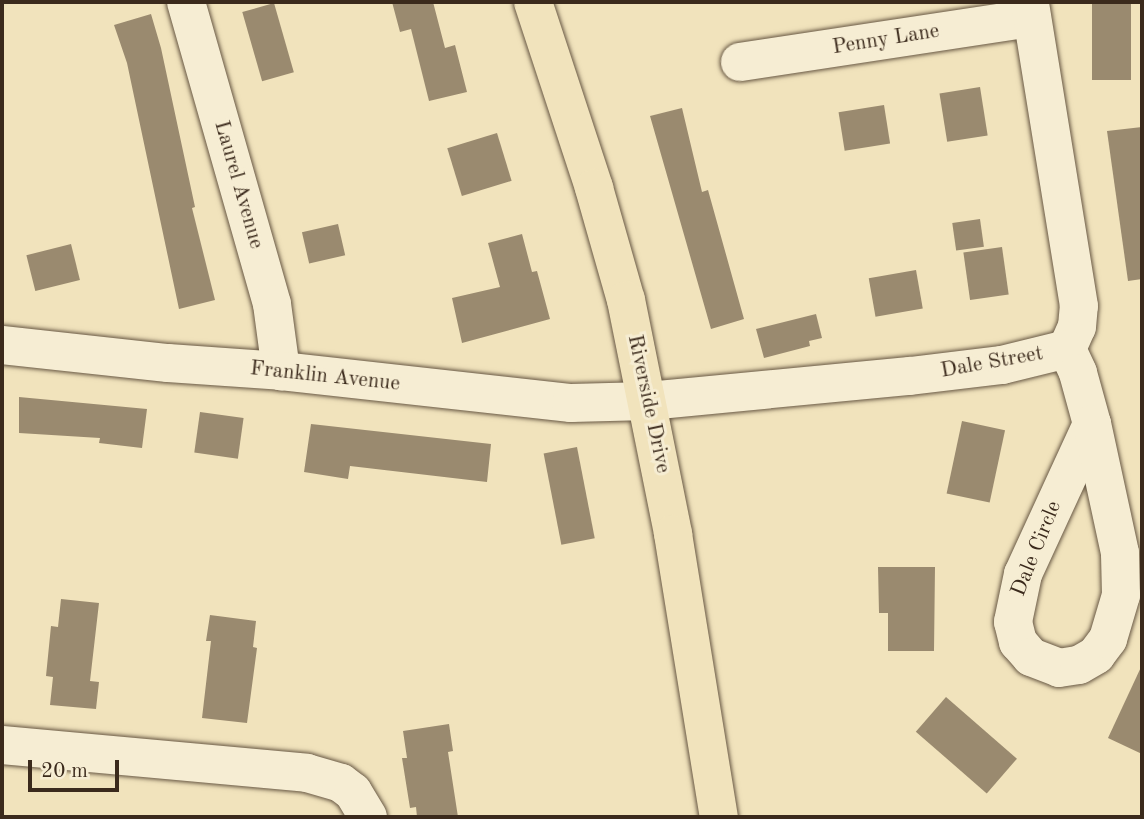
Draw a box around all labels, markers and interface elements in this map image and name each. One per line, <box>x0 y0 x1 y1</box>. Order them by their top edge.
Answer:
street label: Penny Lane <box>831 19 941 61</box>
street label: Laurel Avenue <box>208 118 268 252</box>
street label: Riverside Drive <box>621 333 675 475</box>
street label: Dale Street <box>939 342 1045 384</box>
street label: Franklin Avenue <box>249 357 401 397</box>
street label: Dale Circle <box>1006 498 1068 600</box>
scale bar <box>32 746 122 790</box>
text: 20 m <box>41 761 88 782</box>

